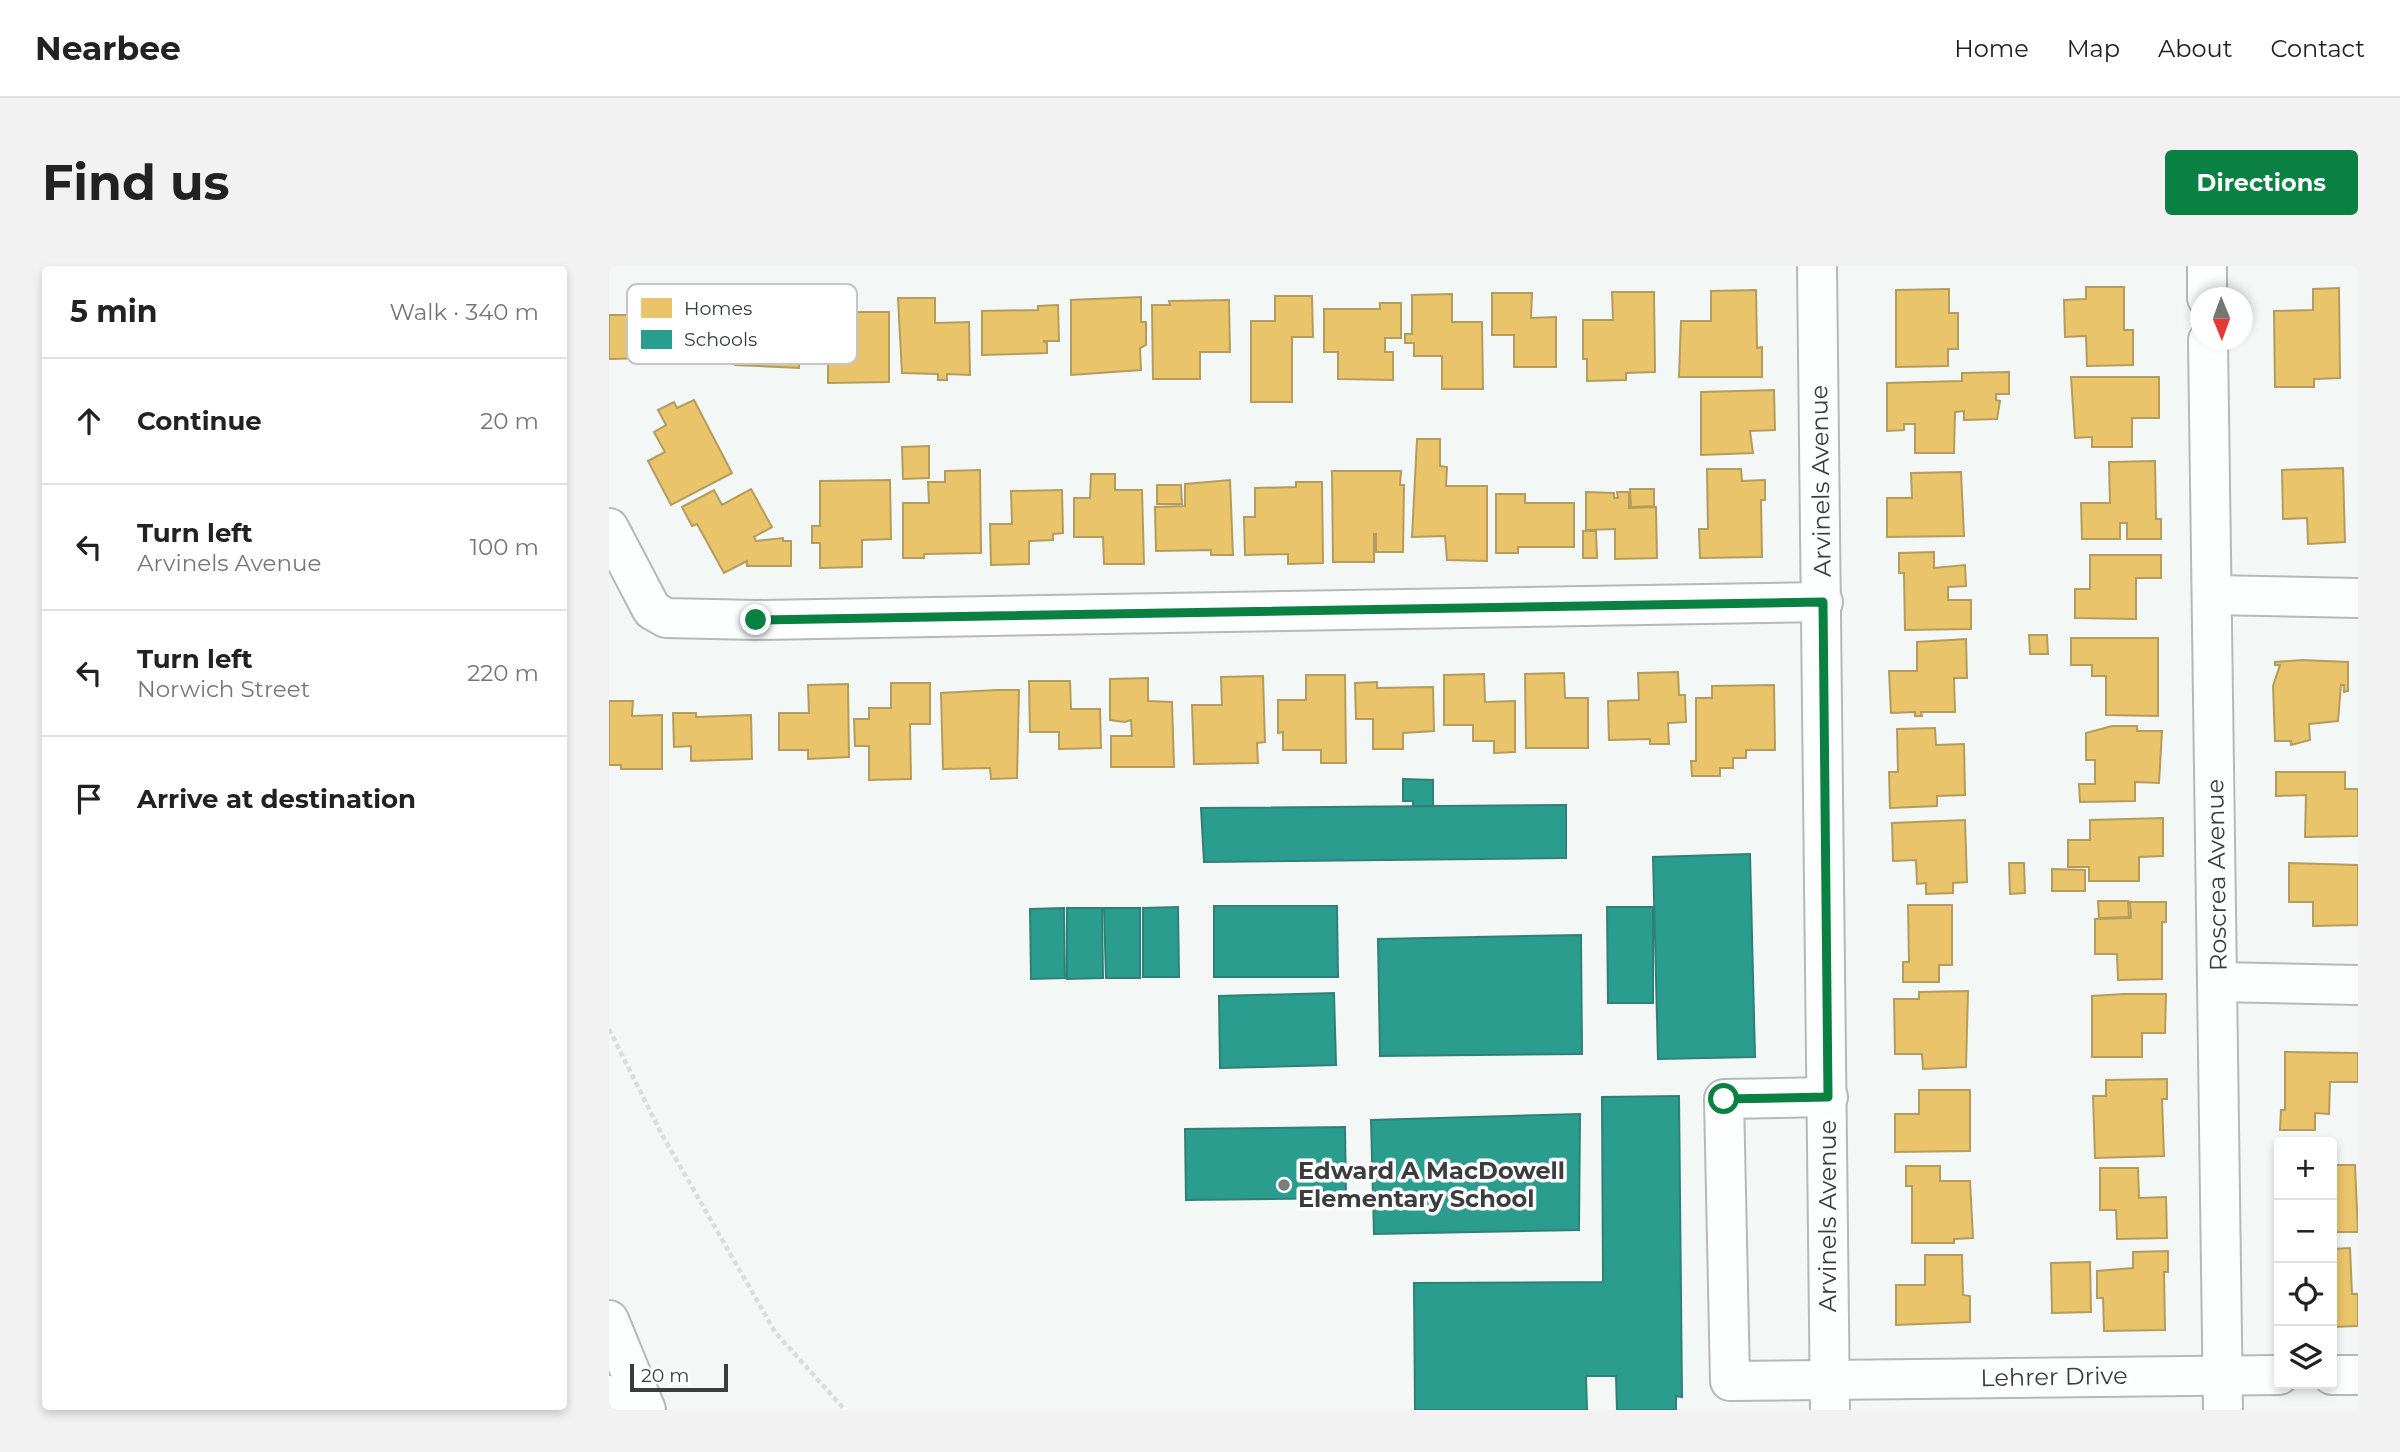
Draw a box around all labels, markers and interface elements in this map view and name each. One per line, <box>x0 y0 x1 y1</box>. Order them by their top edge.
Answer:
text: Nearbee <box>35 28 181 68</box>
text: Home <box>1954 34 2029 63</box>
text: Map <box>2067 34 2120 63</box>
text: About <box>2158 34 2232 63</box>
text: Contact <box>2270 34 2365 63</box>
button: Directions <box>2165 150 2358 215</box>
text: Find us <box>42 153 230 212</box>
legend <box>627 284 857 364</box>
north arrow <box>2190 287 2253 350</box>
text: 5 min <box>70 293 158 330</box>
text: Homes <box>684 297 752 320</box>
text: Walk · 340 m <box>390 298 539 326</box>
text: Schools <box>684 328 757 351</box>
street label: Arvinels Avenue <box>1804 385 1837 577</box>
icon: ahead <box>70 402 108 440</box>
text: Continue <box>137 405 262 437</box>
text: 20 m <box>480 407 539 435</box>
text: Turn left <box>137 517 253 549</box>
icon: left <box>70 528 108 566</box>
text: 100 m <box>470 533 539 561</box>
text: Arvinels Avenue <box>137 549 321 577</box>
route end <box>740 604 771 635</box>
text: Turn left <box>137 643 253 675</box>
icon: left <box>70 654 108 692</box>
text: 220 m <box>467 659 539 687</box>
text: Norwich Street <box>137 675 310 703</box>
street label: Roscrea Avenue <box>2200 779 2233 971</box>
icon: arrive <box>70 780 108 818</box>
text: Arrive at destination <box>137 783 416 815</box>
route start <box>1708 1083 1739 1114</box>
street label: Arvinels Avenue <box>1813 1120 1842 1312</box>
map controls <box>2274 1137 2337 1389</box>
button: + <box>2274 1137 2337 1200</box>
place label: Edward A MacDowell Elementary School <box>1298 1156 1565 1213</box>
marker: Edward A MacDowell Elementary School <box>1276 1177 1292 1193</box>
button: − <box>2274 1200 2337 1263</box>
button: locate <box>2274 1263 2337 1326</box>
button: layers <box>2274 1326 2337 1389</box>
scale bar <box>630 1361 728 1393</box>
street label: Lehrer Drive <box>1980 1361 2128 1392</box>
text: 20 m <box>641 1364 689 1387</box>

